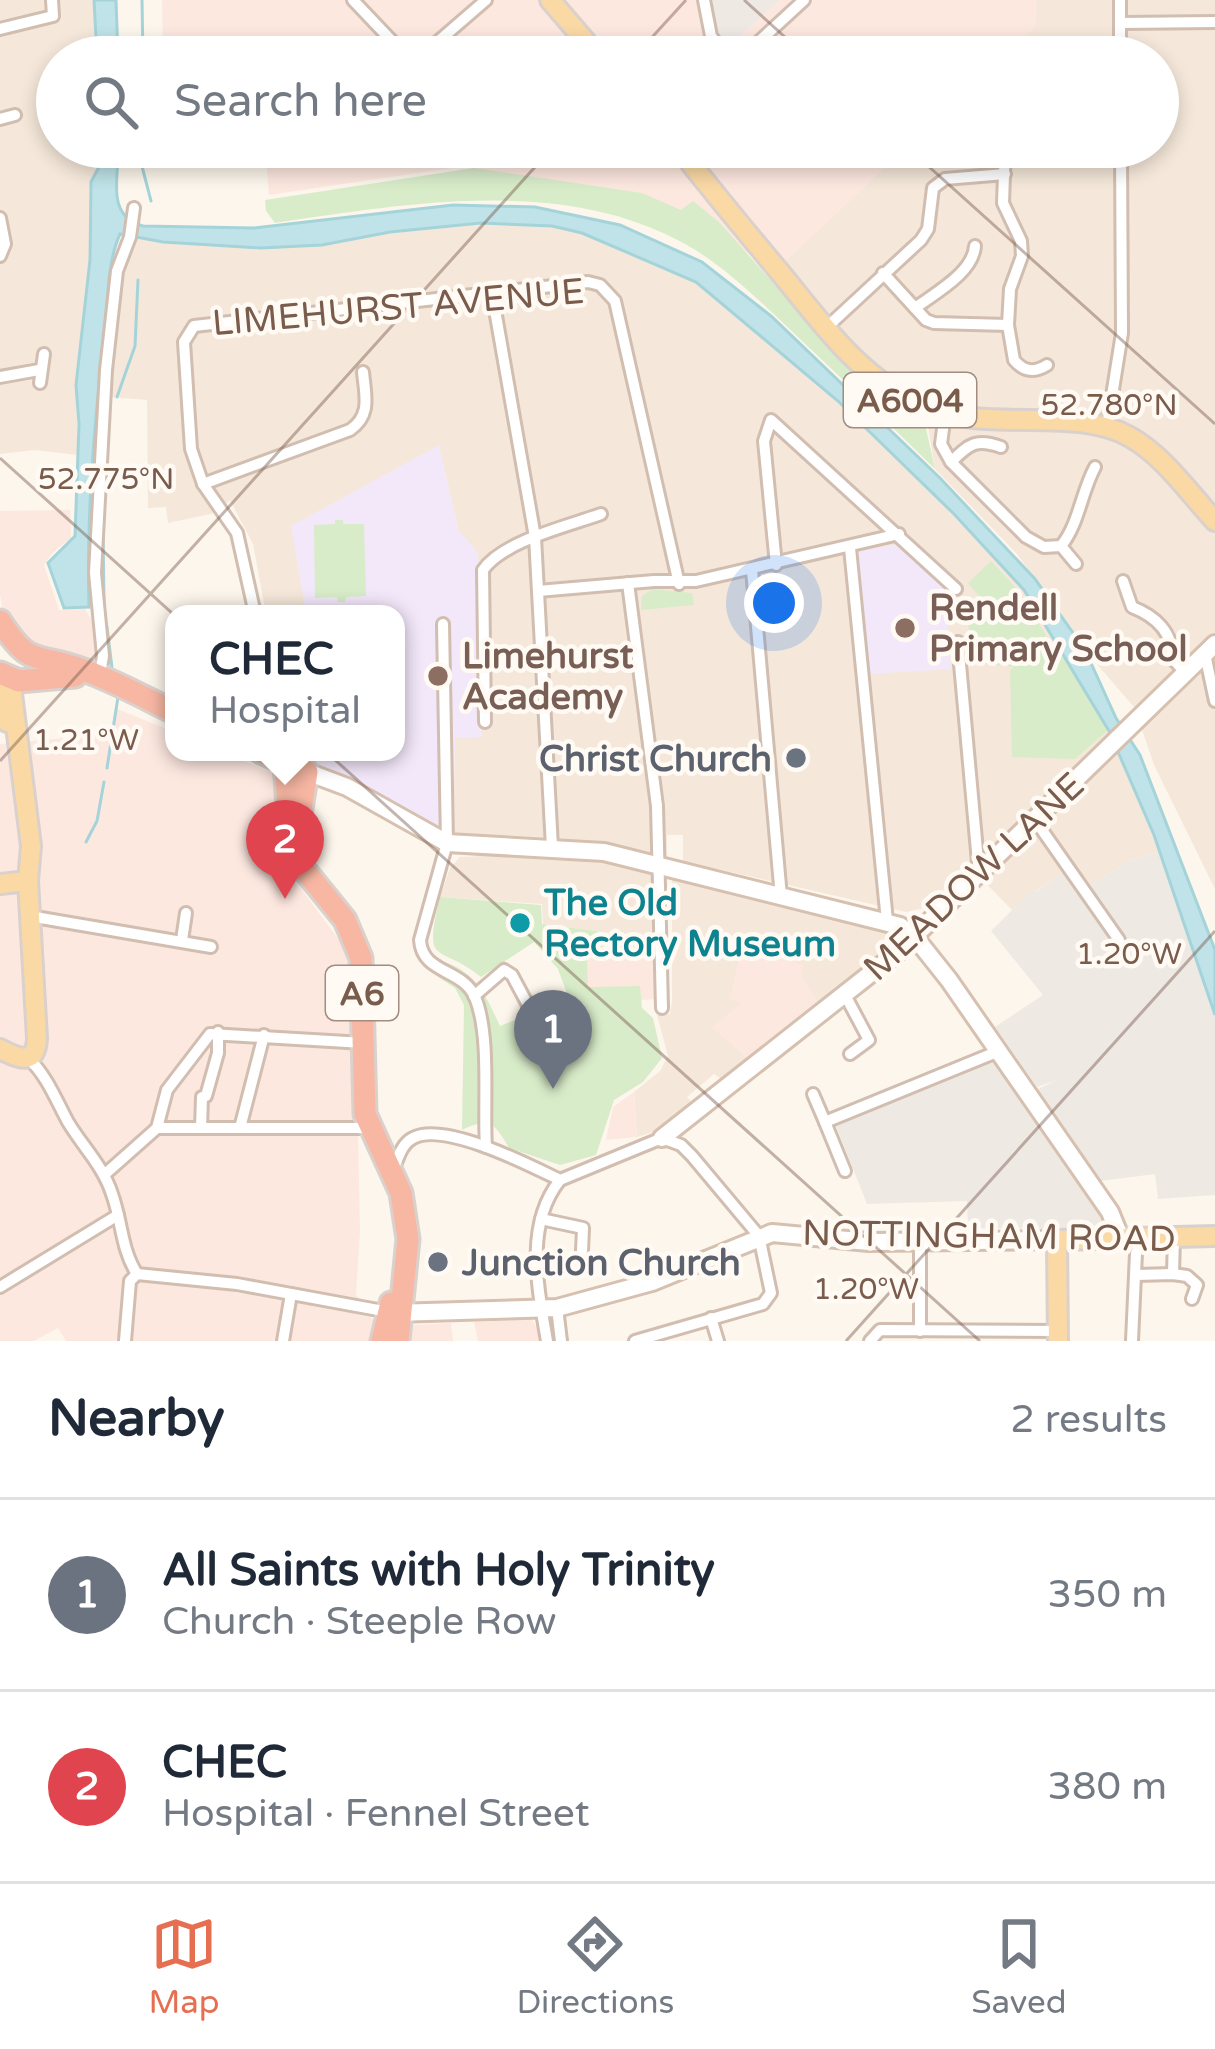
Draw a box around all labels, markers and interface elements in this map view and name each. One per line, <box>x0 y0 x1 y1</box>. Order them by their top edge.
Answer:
search box <box>36 36 1179 168</box>
icon: search <box>78 69 144 135</box>
text: Search here <box>174 75 427 129</box>
street label: LIMEHURST AVENUE <box>210 270 586 345</box>
road number: A6004 <box>844 373 976 427</box>
text: 52.780°N <box>1040 387 1178 424</box>
text: 52.775°N <box>38 461 174 498</box>
your location <box>744 573 804 633</box>
place label: Rendell Primary School <box>929 587 1187 671</box>
popup <box>165 605 405 761</box>
marker: Rendell Primary School <box>892 615 918 641</box>
text: CHEC <box>209 633 334 687</box>
place label: Limehurst Academy <box>462 635 634 719</box>
marker: Limehurst Academy <box>425 663 451 689</box>
text: Hospital <box>209 687 361 734</box>
text: 1.21°W <box>33 722 139 759</box>
place label: Christ Church <box>539 738 772 781</box>
marker: Christ Church <box>783 745 809 771</box>
street label: MEADOW LANE <box>855 764 1093 990</box>
pin: 2 <box>246 800 324 899</box>
place label: The Old Rectory Museum <box>543 882 836 966</box>
marker: The Old Rectory Museum <box>507 910 533 936</box>
text: 1.20°W <box>1076 936 1182 973</box>
road number: A6 <box>326 966 398 1020</box>
pin: 1 <box>514 990 592 1089</box>
street label: NOTTINGHAM ROAD <box>802 1212 1176 1261</box>
place label: Junction Church <box>461 1242 741 1285</box>
marker: Junction Church <box>425 1249 451 1275</box>
text: 1.20°W <box>813 1271 919 1308</box>
text: Nearby <box>48 1388 225 1450</box>
text: 2 results <box>1010 1396 1167 1443</box>
text: All Saints with Holy Trinity <box>162 1544 715 1598</box>
text: 1 <box>75 1571 99 1618</box>
text: 350 m <box>1048 1571 1167 1618</box>
text: Church · Steeple Row <box>162 1598 556 1645</box>
text: CHEC <box>162 1736 287 1790</box>
text: 2 <box>75 1763 99 1810</box>
text: 380 m <box>1048 1763 1167 1810</box>
text: Hospital · Fennel Street <box>162 1790 590 1837</box>
tab: Map <box>148 1911 220 2022</box>
tab: Directions <box>516 1911 674 2022</box>
tab: Saved <box>971 1911 1067 2022</box>

